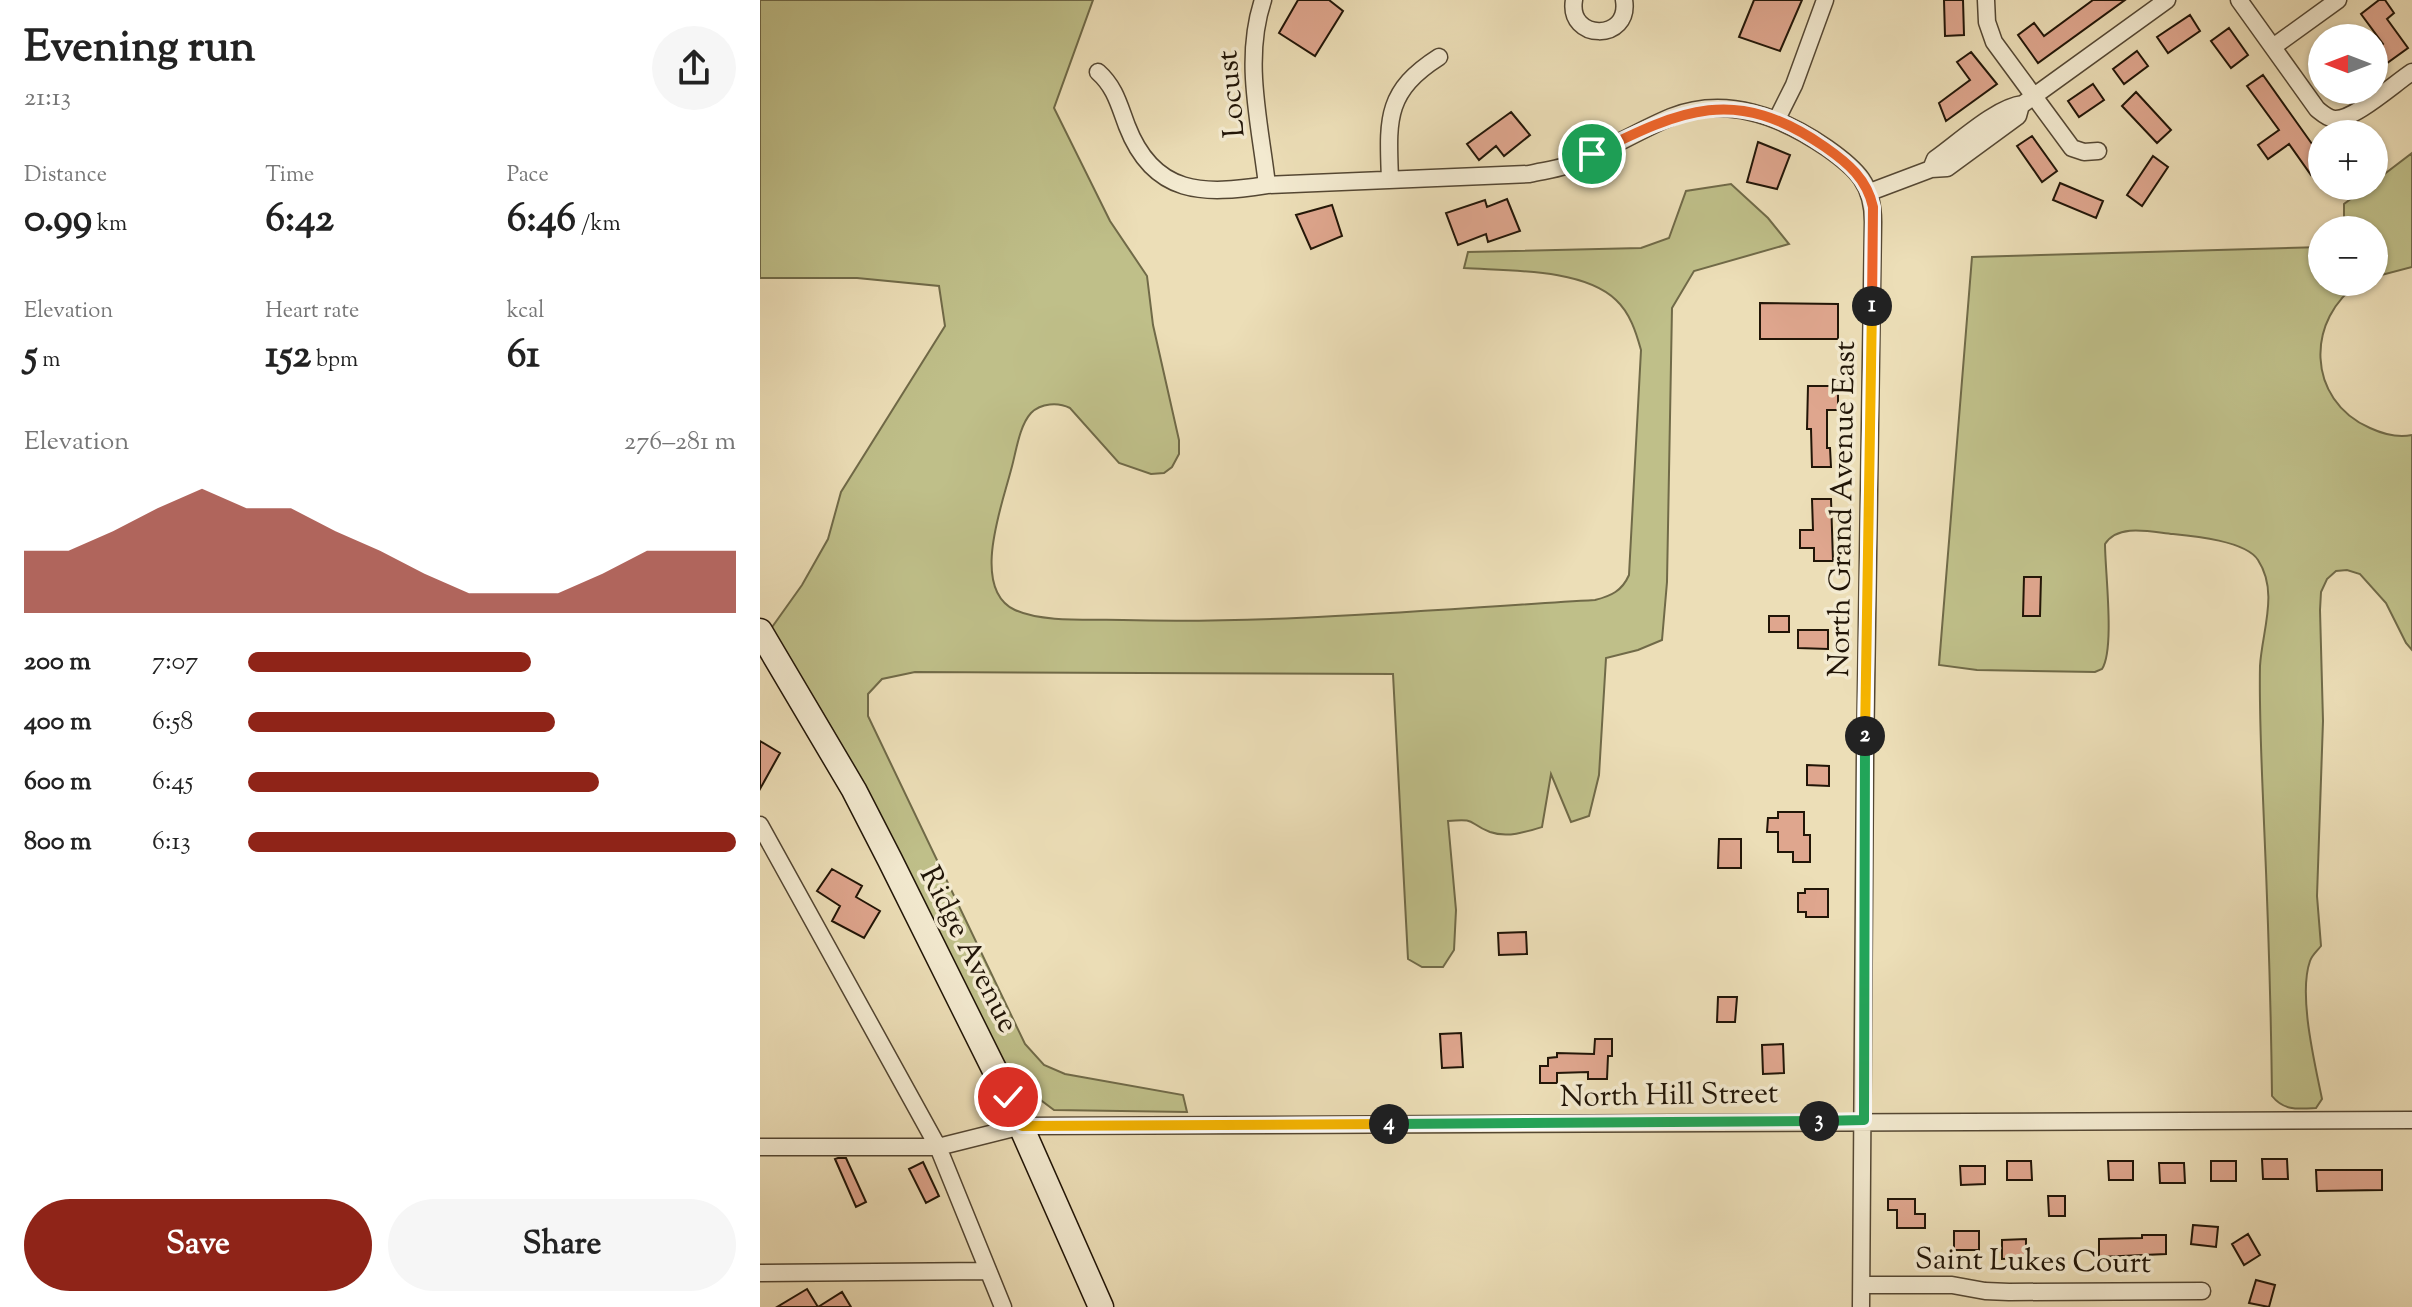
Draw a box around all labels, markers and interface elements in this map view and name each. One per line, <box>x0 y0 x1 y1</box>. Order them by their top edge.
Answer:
text: Evening run <box>24 18 256 81</box>
north arrow <box>2308 24 2388 104</box>
map controls <box>2308 24 2388 296</box>
button: share <box>652 26 736 110</box>
street label: Locust <box>1207 48 1258 139</box>
text: 21:13 <box>24 80 71 117</box>
pin <box>1558 120 1626 188</box>
button: + <box>2308 120 2388 200</box>
icon: arrive <box>1570 132 1614 176</box>
text: Distance <box>24 160 107 192</box>
text: Time <box>265 160 314 192</box>
text: Pace <box>507 160 549 192</box>
text: 0.99 <box>24 192 92 249</box>
text: 6:42 <box>265 192 334 249</box>
text: 6:46 <box>507 192 576 249</box>
text: km <box>92 209 127 241</box>
text: /km <box>576 209 621 241</box>
button: − <box>2308 216 2388 296</box>
pin: 1 <box>1852 286 1892 326</box>
text: 1 <box>1868 290 1876 322</box>
text: Elevation <box>24 296 113 328</box>
text: Heart rate <box>265 296 359 328</box>
text: kcal <box>507 296 544 328</box>
text: 5 <box>24 328 38 385</box>
text: 152 <box>265 328 311 385</box>
text: 61 <box>507 328 540 385</box>
street label: North Grand Avenue East <box>1819 340 1868 678</box>
text: m <box>38 345 61 377</box>
text: bpm <box>311 345 358 377</box>
text: Elevation <box>24 424 129 461</box>
text: 276–281 m <box>624 424 736 461</box>
text: 200 m <box>24 644 91 681</box>
text: 7:07 <box>152 644 198 681</box>
text: 400 m <box>24 704 91 741</box>
text: 6:58 <box>152 704 193 741</box>
pin: 2 <box>1845 716 1885 756</box>
text: 2 <box>1860 720 1870 752</box>
text: 600 m <box>24 764 91 801</box>
text: 6:45 <box>152 764 193 801</box>
text: 800 m <box>24 824 92 861</box>
text: 6:13 <box>152 824 191 861</box>
street label: Ridge Avenue <box>907 859 1028 1041</box>
pin <box>974 1063 1042 1131</box>
street label: North Hill Street <box>1560 1073 1779 1120</box>
icon: check <box>986 1075 1030 1119</box>
pin: 3 <box>1799 1101 1839 1141</box>
pin: 4 <box>1369 1104 1409 1144</box>
text: 3 <box>1815 1105 1823 1137</box>
text: 4 <box>1383 1108 1395 1140</box>
button: Save <box>24 1199 372 1291</box>
button: Share <box>388 1199 736 1291</box>
street label: Saint Lukes Court <box>1915 1239 2151 1286</box>

